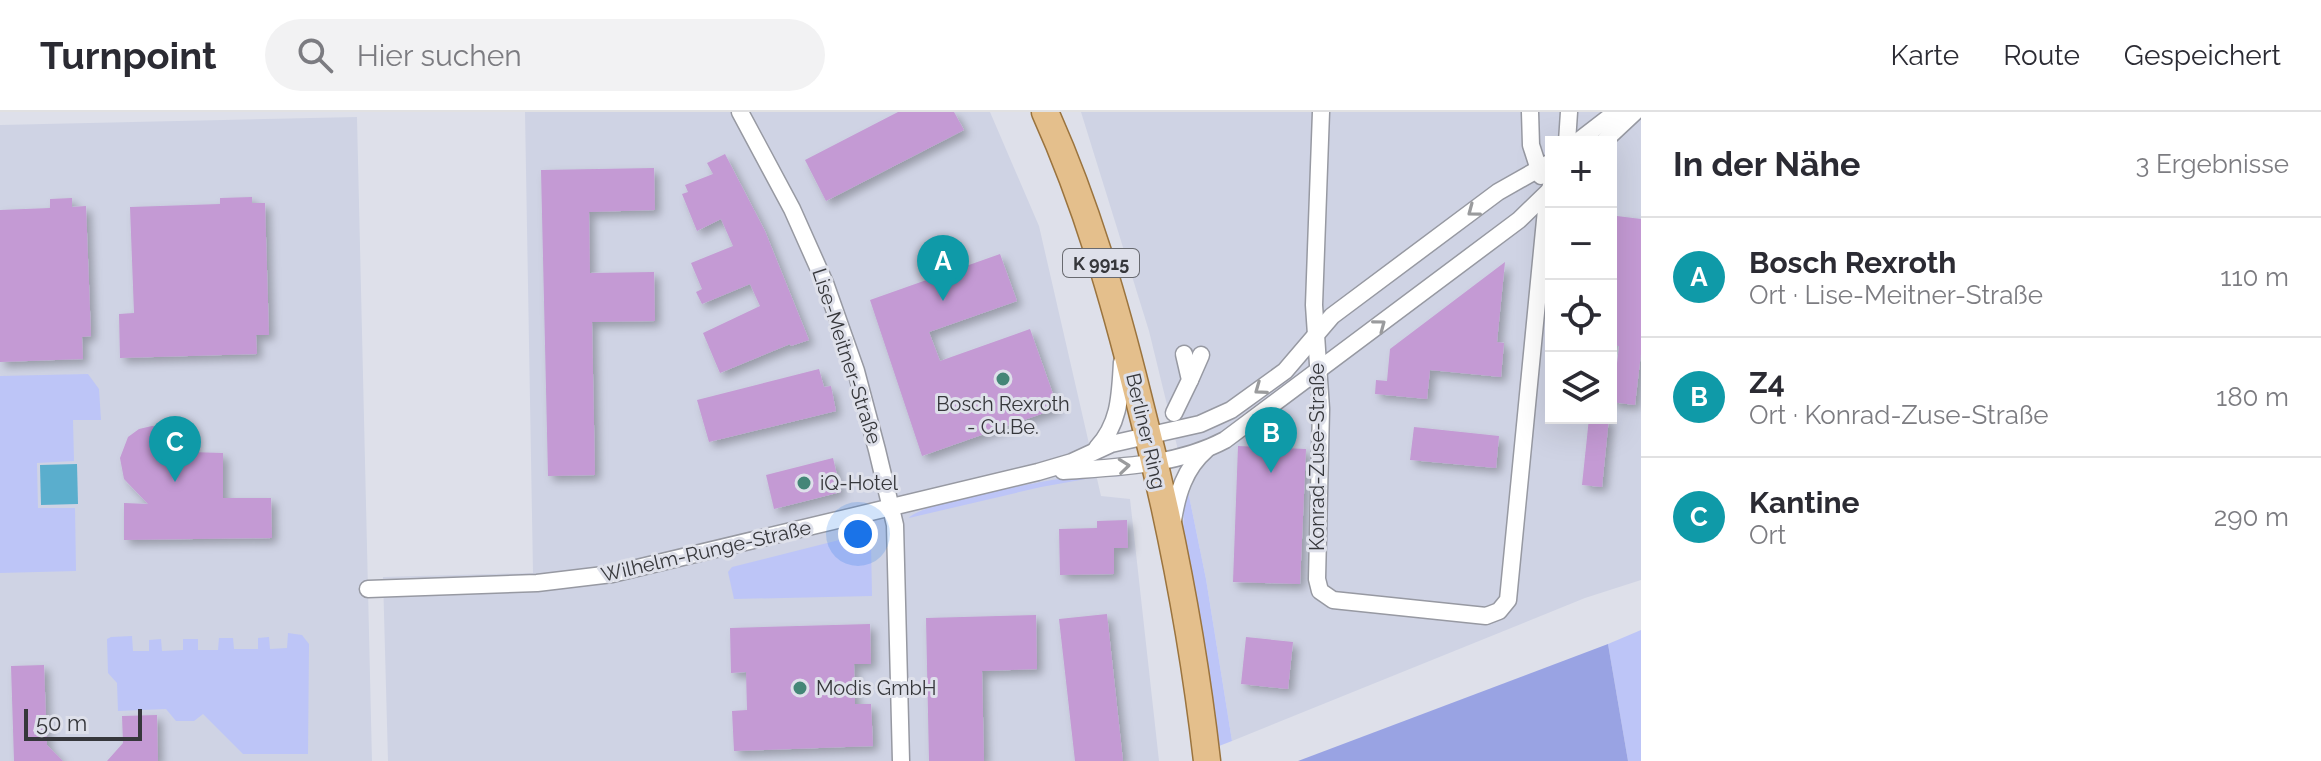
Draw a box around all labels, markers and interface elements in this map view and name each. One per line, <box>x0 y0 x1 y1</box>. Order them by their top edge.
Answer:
search box <box>265 19 825 91</box>
text: Turnpoint <box>40 33 217 78</box>
icon: search <box>293 33 337 77</box>
text: Hier suchen <box>357 38 522 73</box>
text: Karte <box>1890 39 1959 72</box>
text: Route <box>2003 39 2080 72</box>
text: Gespeichert <box>2124 39 2281 72</box>
map controls <box>1545 136 1617 424</box>
button: + <box>1545 136 1617 208</box>
text: In der Nähe <box>1673 144 1860 184</box>
text: 3 Ergebnisse <box>2135 149 2289 179</box>
one-way arrow <box>1467 201 1482 216</box>
button: − <box>1545 208 1617 280</box>
pin: A <box>917 235 969 301</box>
text: Bosch Rexroth <box>1749 245 1956 280</box>
road number: K 9915 <box>1063 249 1139 277</box>
text: A <box>1690 262 1708 292</box>
text: 110 m <box>2220 262 2289 292</box>
street label: Lise-Meitner-Straße <box>807 265 887 447</box>
button: locate <box>1545 280 1617 352</box>
text: Ort · Lise-Meitner-Straße <box>1749 280 2043 310</box>
one-way arrow <box>1371 320 1386 334</box>
button: layers <box>1545 352 1617 424</box>
street label: Konrad-Zuse-Straße <box>1305 363 1329 551</box>
text: Z4 <box>1749 365 1785 400</box>
marker: Bosch Rexroth - Cu.Be. <box>994 370 1012 388</box>
street label: Berliner Ring <box>1121 371 1171 491</box>
one-way arrow <box>1255 379 1269 394</box>
text: B <box>1690 382 1708 412</box>
text: 180 m <box>2216 382 2289 412</box>
place label: Bosch Rexroth - Cu.Be. <box>936 392 1070 439</box>
text: Ort · Konrad-Zuse-Straße <box>1749 400 2049 430</box>
pin: B <box>1245 407 1297 473</box>
pin: C <box>149 416 201 482</box>
one-way arrow <box>1118 458 1131 475</box>
place label: iQ-Hotel <box>820 471 898 495</box>
marker: iQ-Hotel <box>795 474 813 492</box>
text: Kantine <box>1749 485 1859 520</box>
text: C <box>1690 502 1708 532</box>
text: 290 m <box>2214 502 2289 532</box>
your location <box>838 514 878 554</box>
street label: Wilhelm-Runge-Straße <box>599 515 814 587</box>
text: Ort <box>1749 520 1786 550</box>
place label: Modis GmbH <box>816 676 936 700</box>
marker: Modis GmbH <box>791 679 809 697</box>
scale bar <box>24 705 142 741</box>
text: 50 m <box>36 710 87 736</box>

